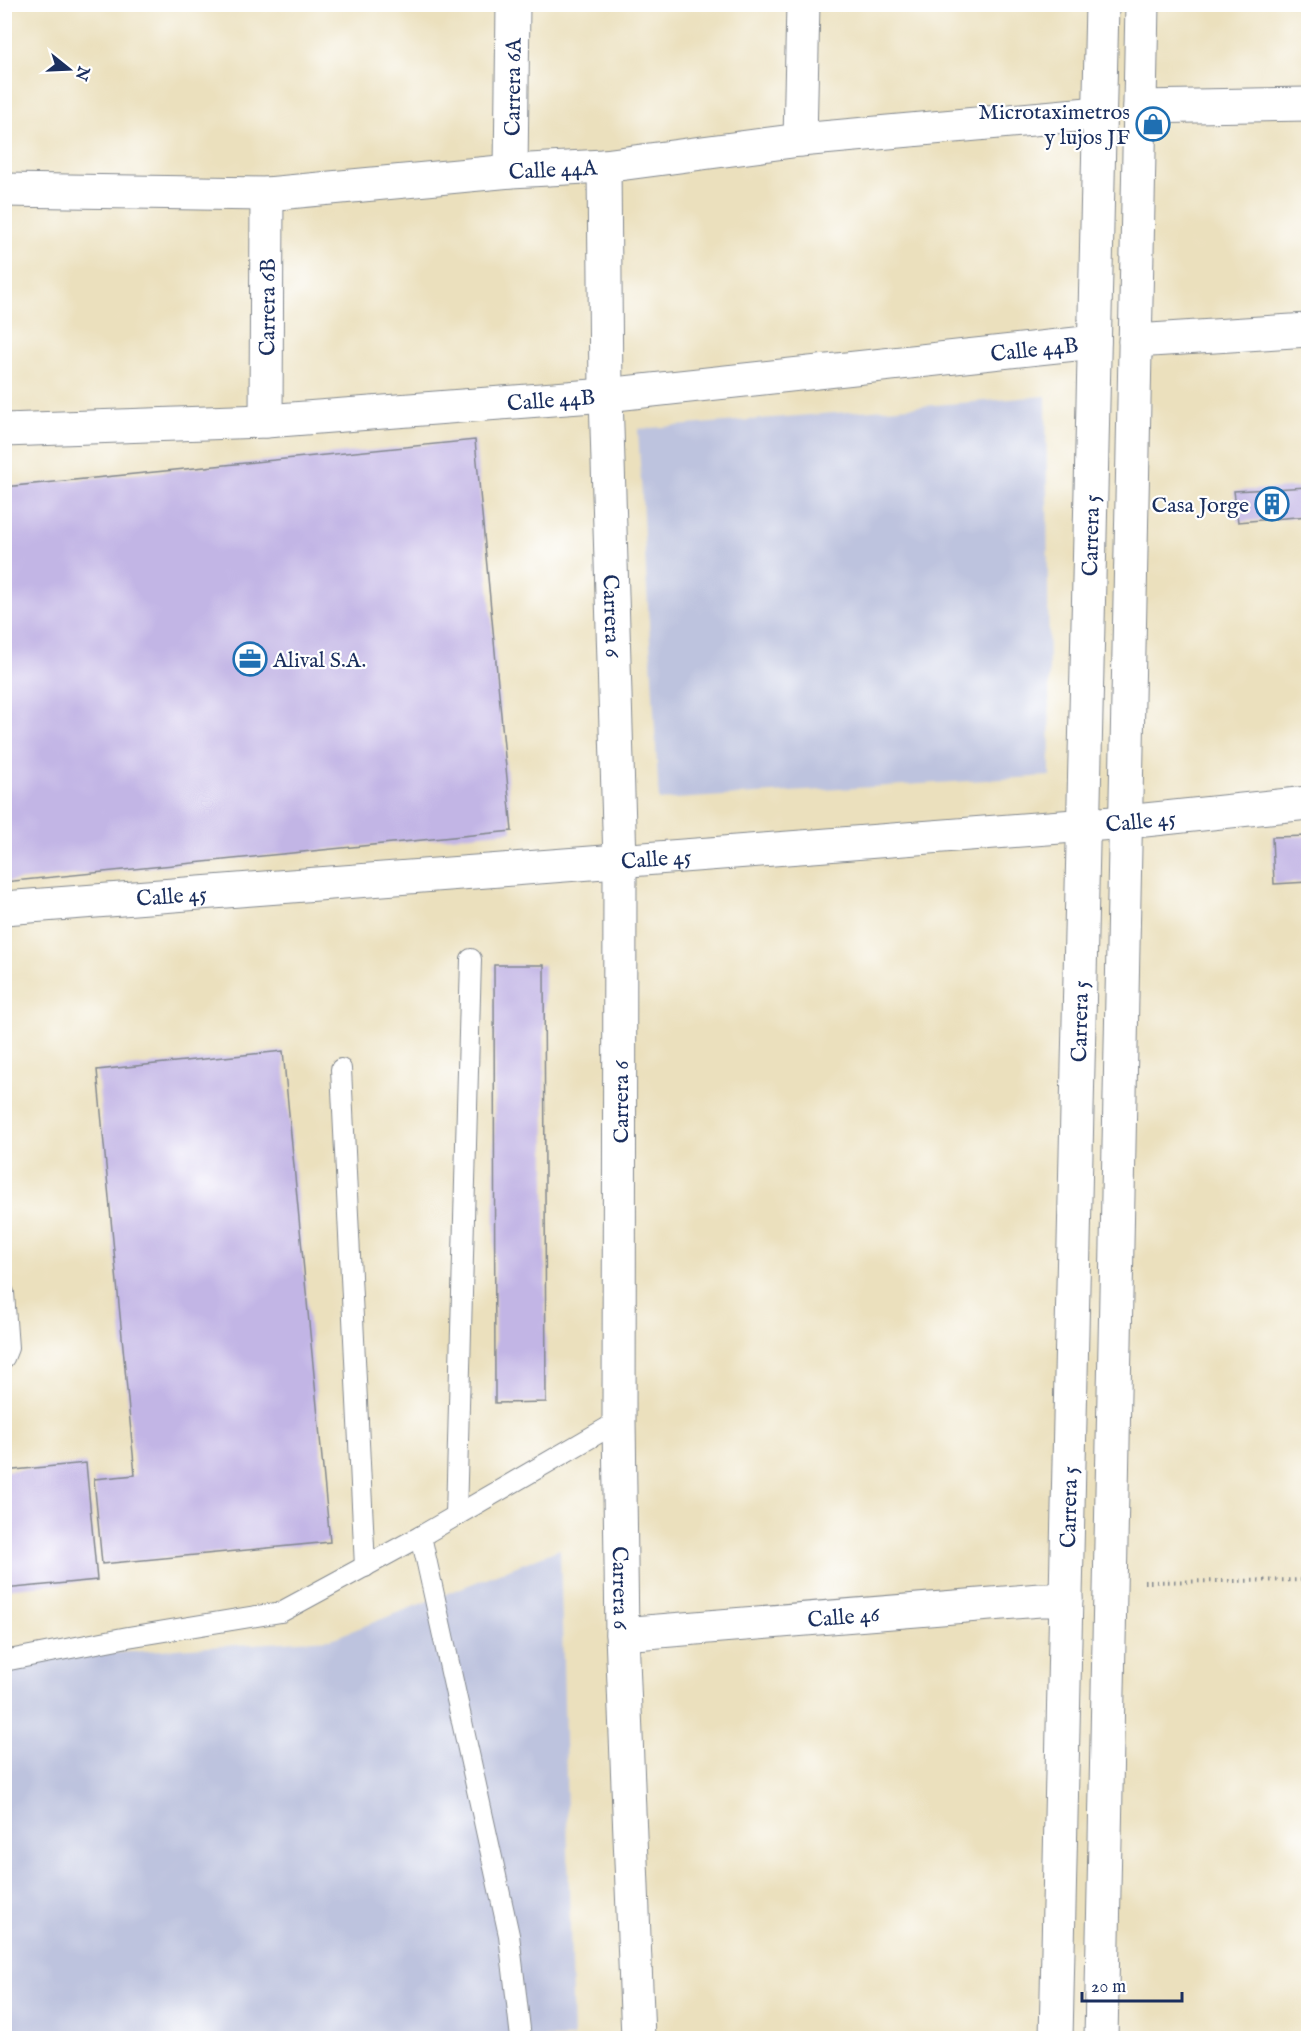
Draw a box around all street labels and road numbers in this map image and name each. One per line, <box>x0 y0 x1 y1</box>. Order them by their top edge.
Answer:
street label: Carrera 6A <box>499 37 529 136</box>
street label: Calle 44A <box>508 154 599 187</box>
street label: Carrera 6B <box>254 258 283 356</box>
street label: Calle 44B <box>989 332 1080 369</box>
street label: Calle 44B <box>506 384 596 419</box>
street label: Carrera 5 <box>1077 494 1107 577</box>
street label: Carrera 6 <box>595 574 626 659</box>
street label: Calle 45 <box>1104 805 1178 840</box>
street label: Calle 45 <box>620 843 693 877</box>
street label: Calle 45 <box>135 880 208 914</box>
street label: Carrera 5 <box>1066 980 1096 1063</box>
street label: Carrera 6 <box>608 1060 636 1144</box>
street label: Carrera 5 <box>1055 1466 1085 1548</box>
street label: Carrera 6 <box>605 1546 634 1630</box>
street label: Calle 46 <box>806 1601 881 1635</box>

